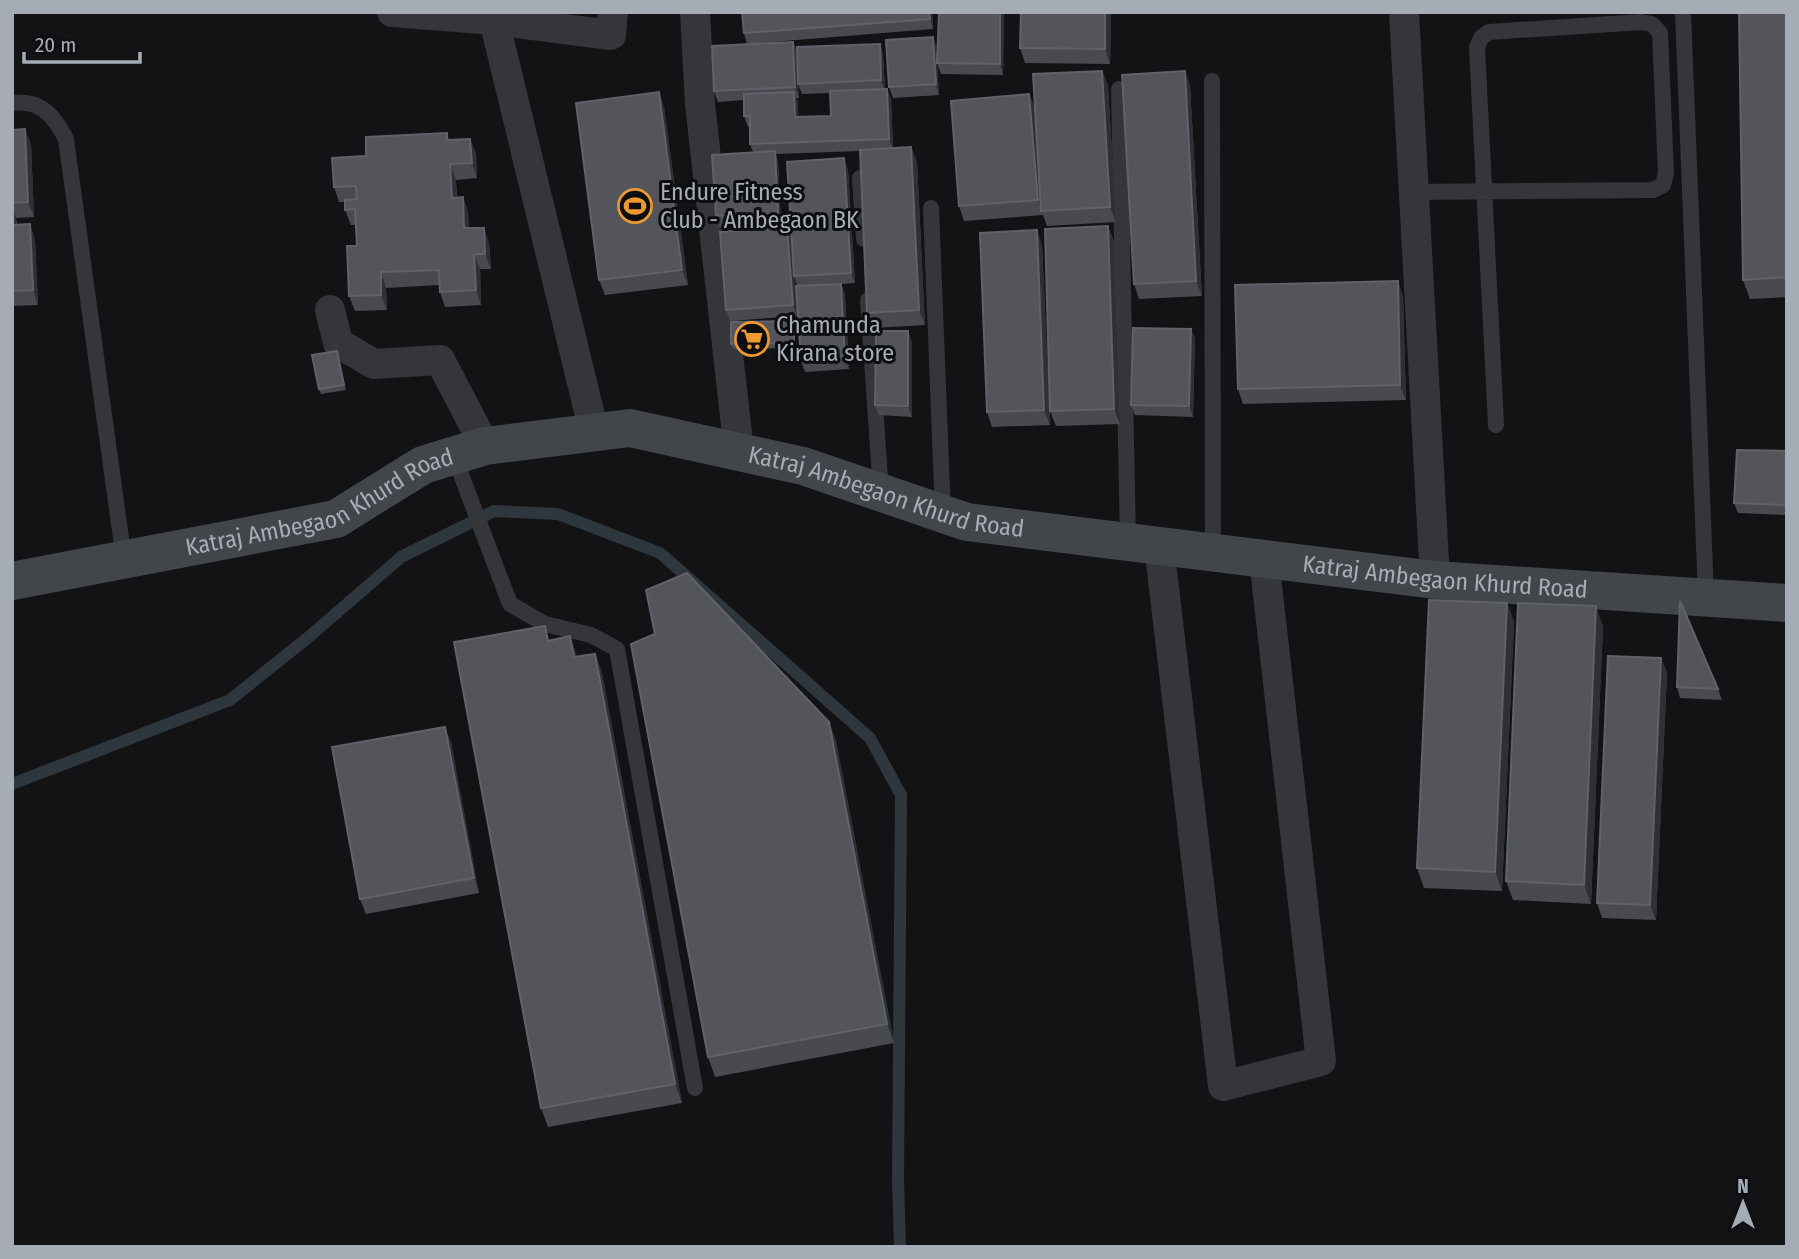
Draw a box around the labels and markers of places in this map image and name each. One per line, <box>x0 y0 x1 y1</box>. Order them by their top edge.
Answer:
place label: Endure Fitness Club - Ambegaon BK <box>660 178 859 234</box>
sports icon: Endure Fitness Club - Ambegaon BK <box>616 187 654 225</box>
place label: Chamunda Kirana store <box>776 311 894 367</box>
supermarket icon: Chamunda Kirana store <box>733 320 771 358</box>

